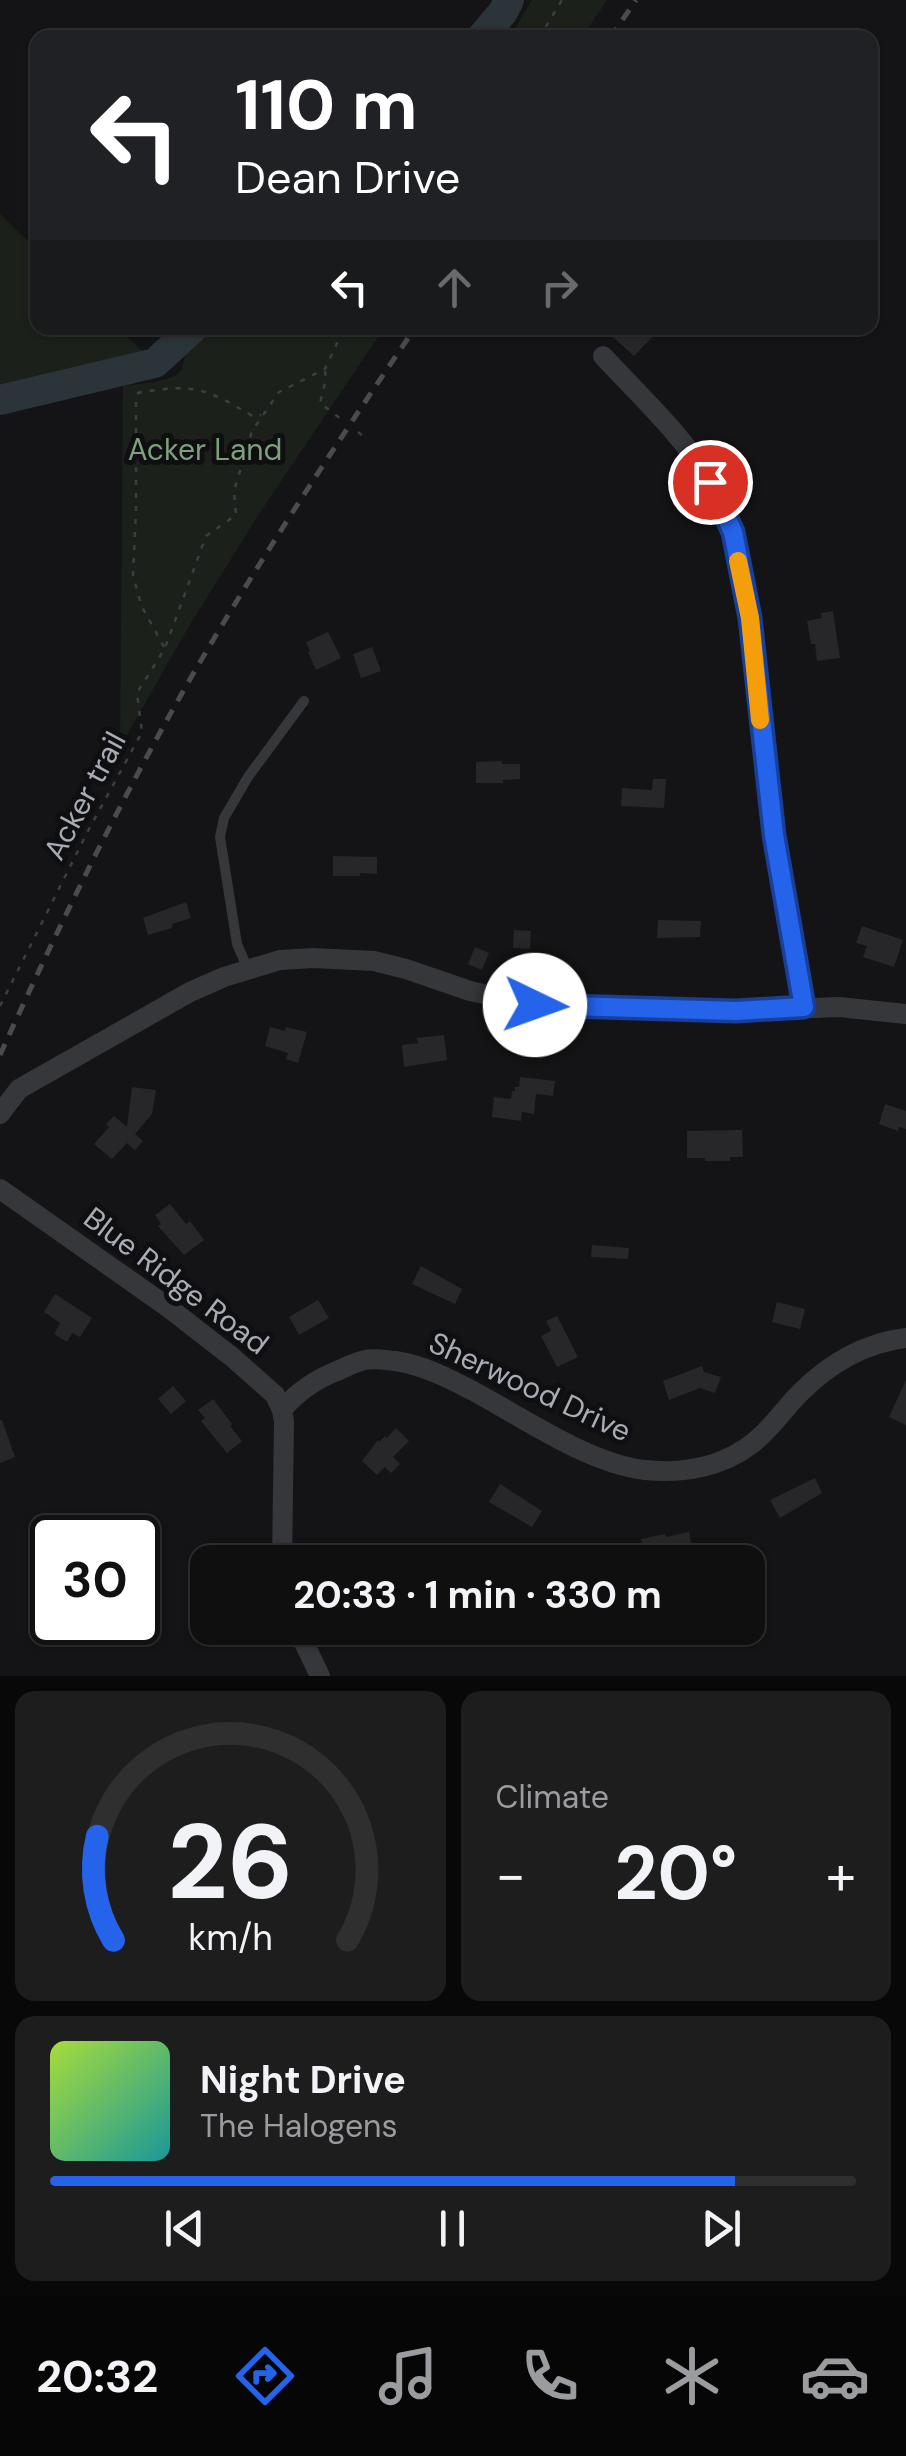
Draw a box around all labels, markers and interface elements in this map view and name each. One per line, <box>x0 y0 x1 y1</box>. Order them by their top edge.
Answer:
text: 110 m <box>235 60 418 151</box>
icon: left <box>70 70 200 200</box>
text: Dean Drive <box>235 148 460 207</box>
icon: left <box>322 260 377 315</box>
icon: ahead <box>427 260 482 315</box>
icon: right <box>532 260 587 315</box>
park label: Acker Land <box>128 430 282 469</box>
pin <box>668 440 753 525</box>
icon: arrive <box>683 455 738 510</box>
street label: Acker trail <box>35 725 135 867</box>
position arrow <box>483 953 587 1057</box>
street label: Blue Ridge Road <box>76 1198 277 1363</box>
street label: Sherwood Drive <box>423 1323 637 1450</box>
speed limit sign: 30 <box>30 1515 160 1645</box>
text: 20:33 · 1 min · 330 m <box>293 1570 662 1620</box>
text: Climate <box>496 1776 609 1818</box>
text: 26 <box>167 1795 293 1930</box>
text: 20° <box>614 1825 737 1922</box>
text: − <box>496 1839 526 1911</box>
text: + <box>826 1839 856 1911</box>
text: km/h <box>188 1915 272 1961</box>
text: Night Drive <box>200 2055 406 2105</box>
text: The Halogens <box>200 2105 398 2147</box>
icon: previous <box>157 2201 212 2256</box>
icon: pause <box>425 2201 480 2256</box>
icon: next <box>694 2201 749 2256</box>
icon: directions <box>230 2341 300 2411</box>
icon: music <box>373 2341 443 2411</box>
icon: phone <box>515 2341 585 2411</box>
icon: climate <box>657 2341 727 2411</box>
icon: car <box>800 2341 870 2411</box>
text: 20:32 <box>36 2347 158 2406</box>

